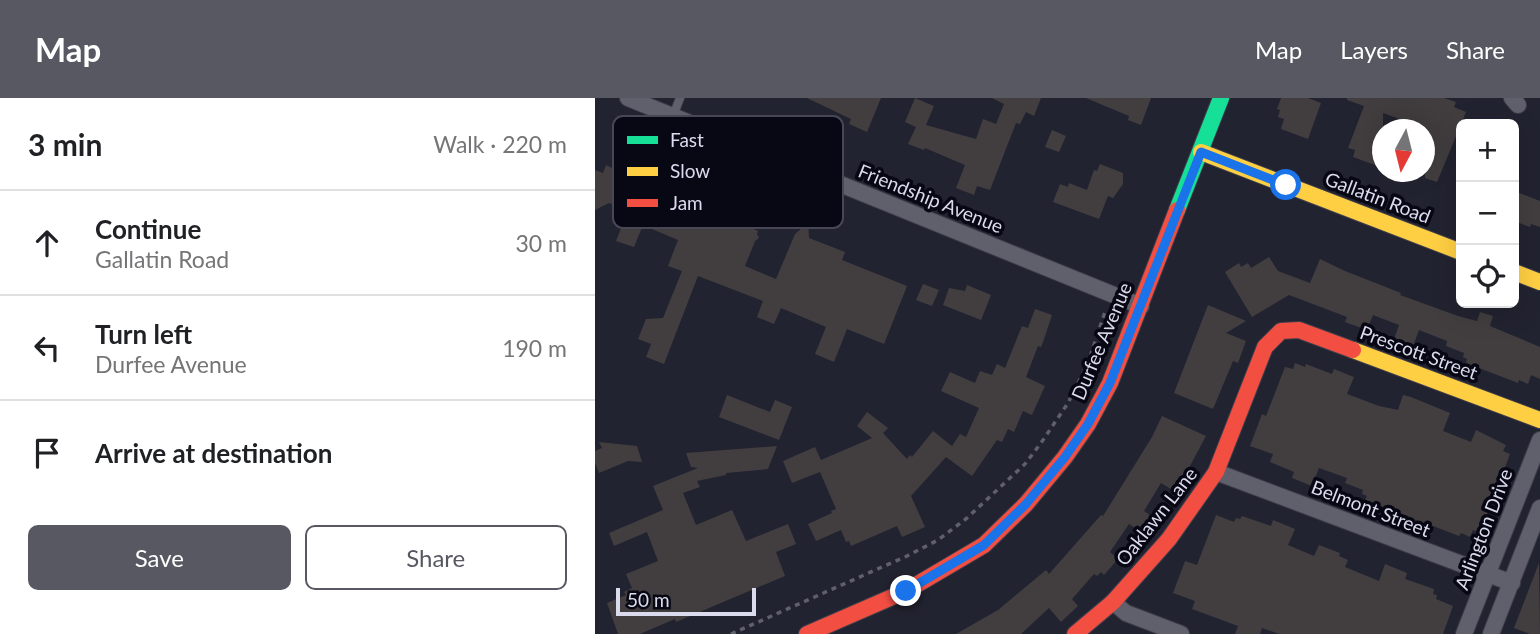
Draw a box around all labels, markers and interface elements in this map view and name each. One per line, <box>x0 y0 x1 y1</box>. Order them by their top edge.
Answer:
text: Map <box>35 29 101 69</box>
text: Map <box>1255 35 1302 64</box>
text: Layers <box>1340 35 1408 64</box>
text: Share <box>1446 35 1505 64</box>
legend <box>613 116 843 228</box>
north arrow <box>1372 119 1435 182</box>
map controls <box>1456 119 1519 308</box>
button: + <box>1456 119 1519 182</box>
text: 3 min <box>28 126 102 162</box>
text: Fast <box>670 128 704 151</box>
text: Walk · 220 m <box>433 130 567 158</box>
text: Slow <box>670 159 710 182</box>
street label: Friendship Avenue <box>855 159 1007 237</box>
street label: Gallatin Road <box>1322 166 1434 228</box>
route start <box>1270 169 1301 200</box>
button: − <box>1456 182 1519 245</box>
text: Jam <box>670 191 703 214</box>
text: Continue <box>95 213 201 245</box>
icon: ahead <box>28 224 66 262</box>
text: 30 m <box>516 229 567 257</box>
text: Gallatin Road <box>95 245 229 273</box>
button: locate <box>1456 245 1519 308</box>
street label: Durfee Avenue <box>1066 279 1136 403</box>
text: Turn left <box>95 318 192 350</box>
street label: Prescott Street <box>1357 320 1481 384</box>
icon: left <box>28 329 66 367</box>
text: 190 m <box>502 334 567 362</box>
text: Durfee Avenue <box>95 350 247 378</box>
icon: arrive <box>28 434 66 472</box>
text: Arrive at destination <box>95 437 332 469</box>
street label: Oaklawn Lane <box>1111 462 1201 570</box>
street label: Arlington Drive <box>1449 465 1517 593</box>
street label: Belmont Street <box>1308 475 1434 541</box>
button: Save <box>28 525 291 590</box>
button: Share <box>305 525 567 590</box>
route end <box>890 575 921 606</box>
scale bar <box>616 585 756 617</box>
text: 50 m <box>627 588 670 611</box>

